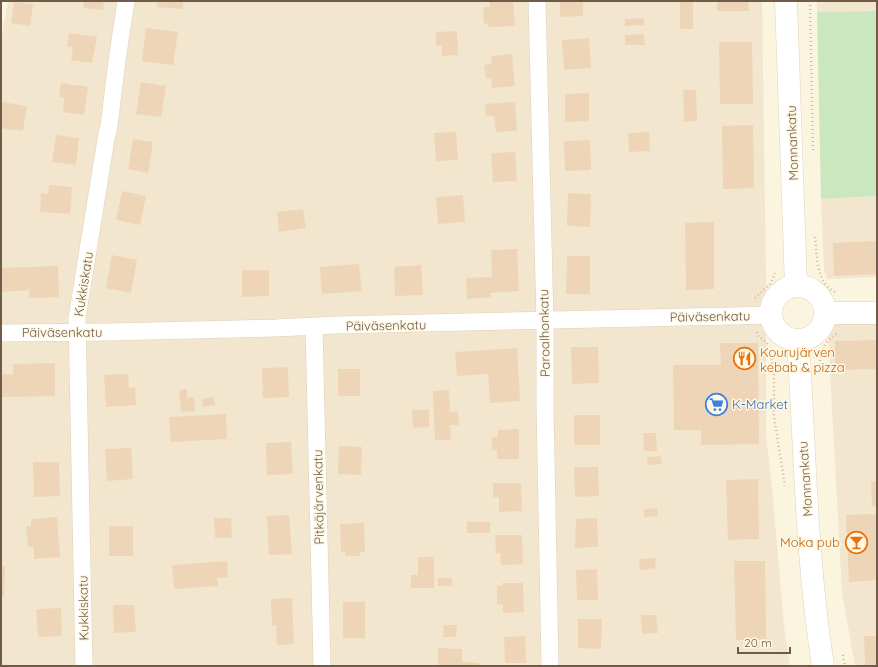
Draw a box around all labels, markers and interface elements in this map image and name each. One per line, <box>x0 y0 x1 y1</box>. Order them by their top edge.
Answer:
street label: Monnankatu <box>783 105 801 181</box>
street label: Kukkiskatu <box>70 250 96 318</box>
street label: Paroalhonkatu <box>535 289 553 377</box>
street label: Päiväsenkatu <box>670 307 750 325</box>
street label: Päiväsenkatu <box>346 316 426 334</box>
street label: Päiväsenkatu <box>22 324 102 340</box>
place label: Kourujärven kebab & pizza <box>760 344 845 375</box>
restaurant icon: Kourujärven kebab & pizza <box>731 346 757 372</box>
supermarket icon: K-Market <box>703 391 729 417</box>
place label: K-Market <box>732 396 788 412</box>
street label: Monnankatu <box>794 441 816 517</box>
street label: Pitkäjärvenkatu <box>309 449 327 545</box>
bar icon: Moka pub <box>843 529 869 555</box>
place label: Moka pub <box>780 534 840 550</box>
street label: Kukkiskatu <box>74 575 92 641</box>
scale bar <box>738 629 790 655</box>
text: 20 m <box>744 635 772 650</box>

